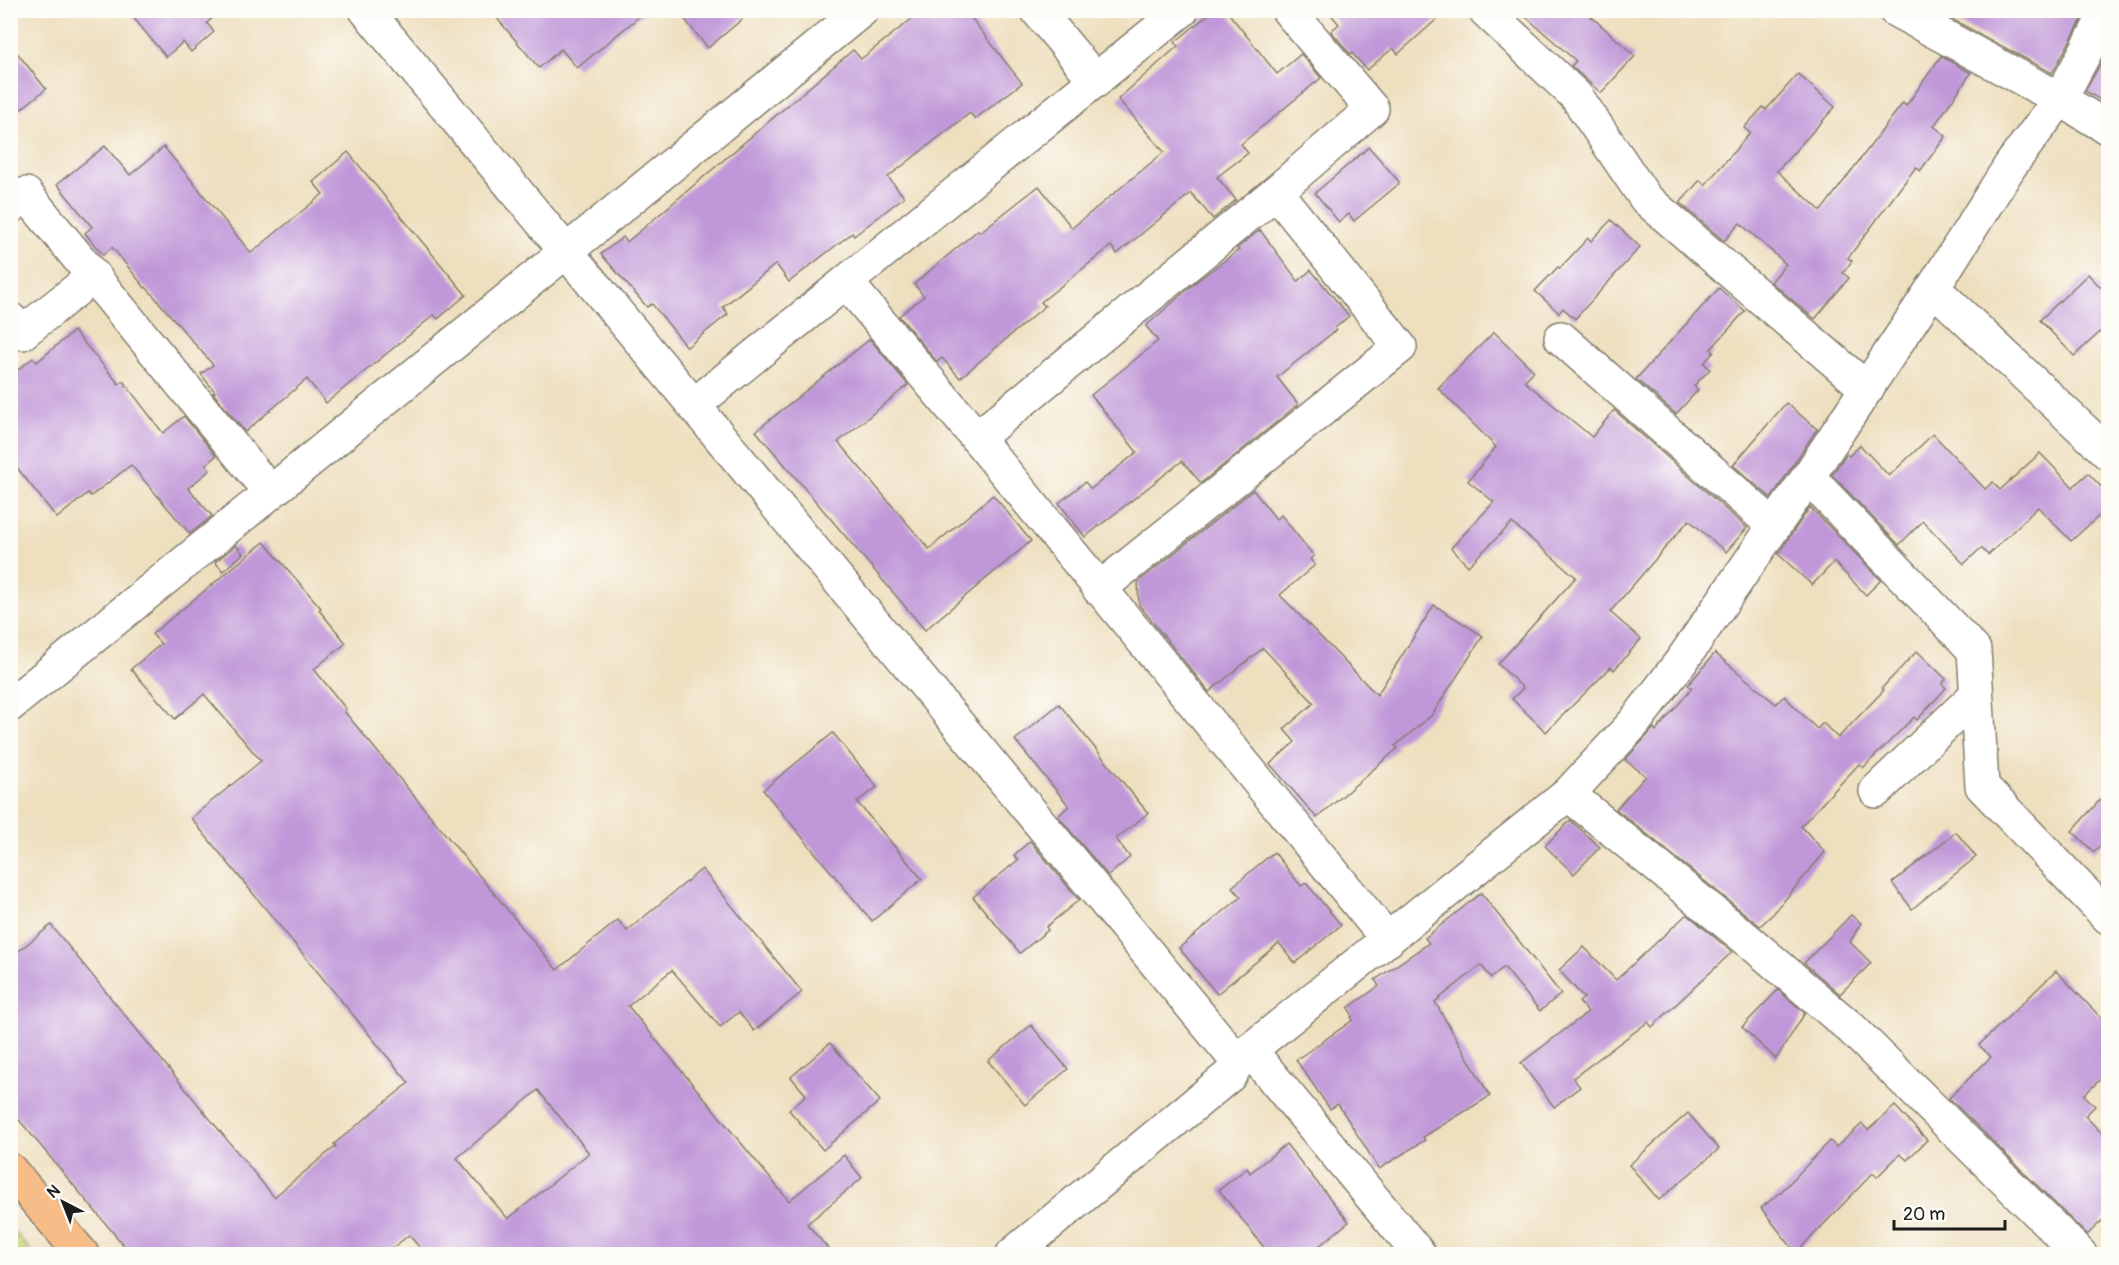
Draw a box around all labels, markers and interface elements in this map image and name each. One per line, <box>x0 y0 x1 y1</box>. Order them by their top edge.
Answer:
north arrow <box>33 1172 93 1232</box>
text: N <box>43 1180 64 1203</box>
scale bar <box>1894 1193 2005 1231</box>
text: 20 m <box>1903 1203 1945 1226</box>

